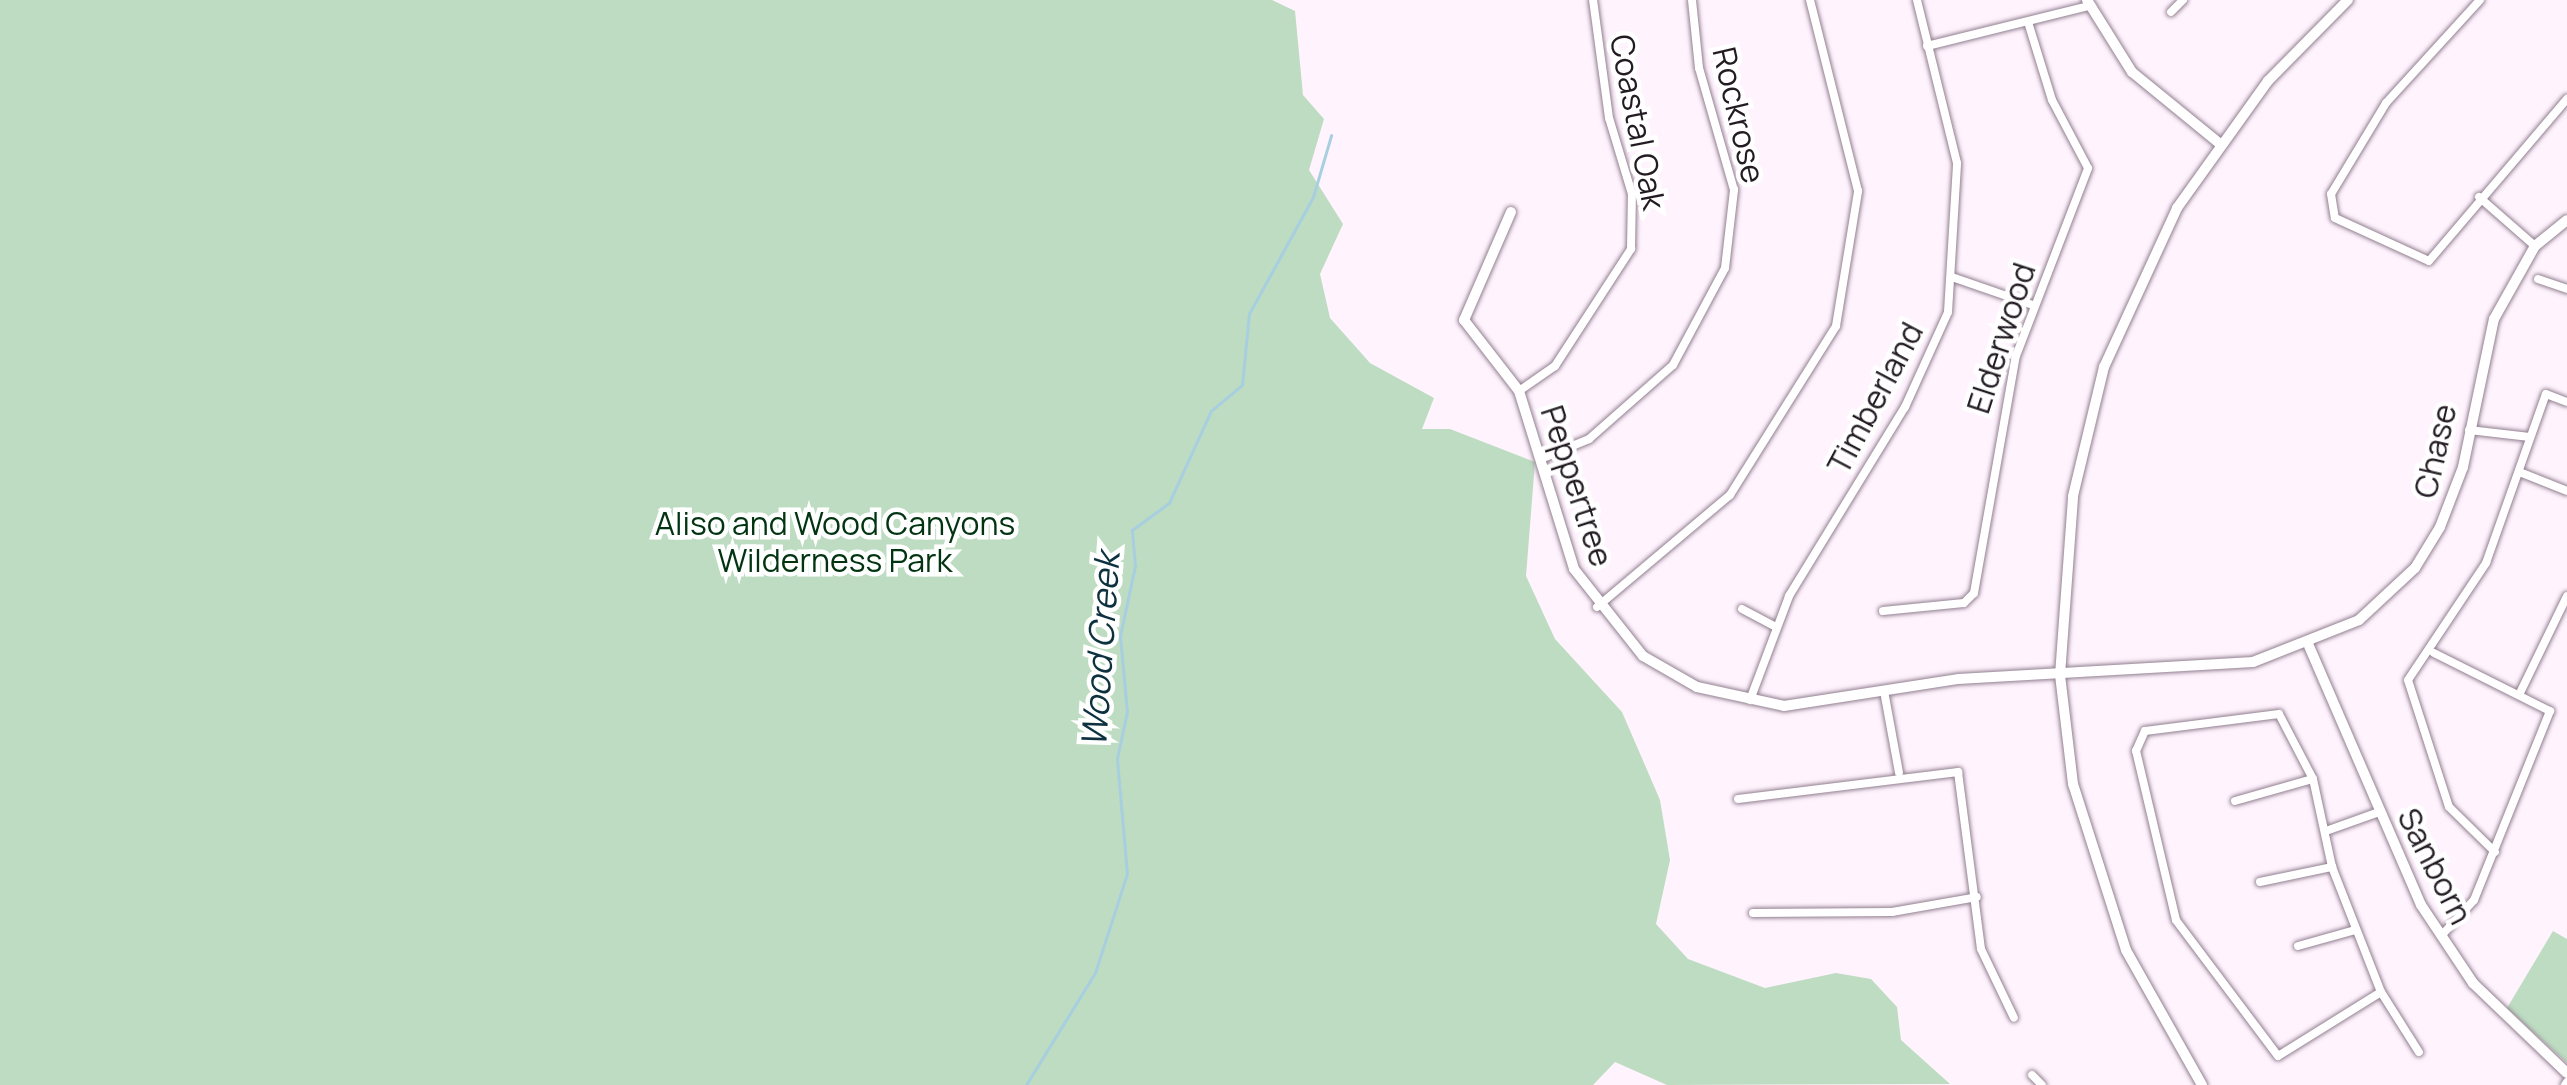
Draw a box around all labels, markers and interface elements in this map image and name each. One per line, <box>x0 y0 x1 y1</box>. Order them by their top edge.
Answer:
street label: Coastal Oak <box>1602 31 1674 213</box>
street label: Rockrose <box>1705 43 1773 187</box>
street label: Elderwood <box>1959 258 2043 418</box>
street label: Timberland <box>1819 316 1931 480</box>
street label: Chase <box>2406 400 2464 502</box>
street label: Peppertree <box>1533 401 1621 571</box>
park label: Aliso and Wood Canyons Wilderness Park <box>655 505 1015 580</box>
water label: Wood Creek <box>1072 551 1128 749</box>
street label: Sanborn <box>2390 802 2480 930</box>

